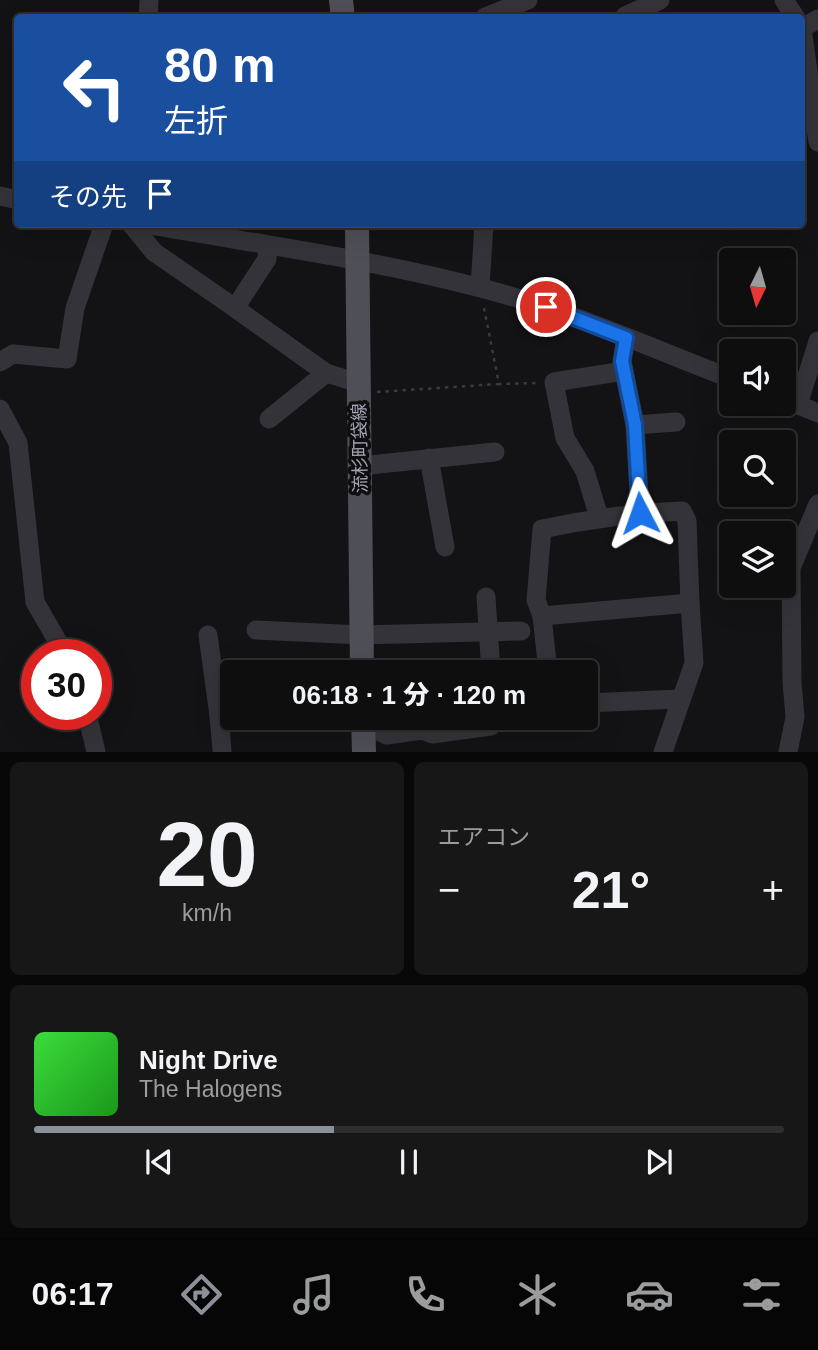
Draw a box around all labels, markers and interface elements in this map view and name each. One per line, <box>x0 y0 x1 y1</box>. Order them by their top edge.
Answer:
text: 80 m <box>164 38 276 92</box>
icon: left <box>49 42 140 133</box>
text: 左折 <box>164 103 228 139</box>
icon: arrive <box>141 175 179 213</box>
text: その先 <box>49 182 127 212</box>
north arrow <box>719 248 796 326</box>
map controls <box>719 248 796 598</box>
pin <box>516 277 576 337</box>
icon: arrive <box>527 288 565 326</box>
button: sound <box>719 339 796 416</box>
street label: 流杉町袋線 <box>349 403 371 493</box>
button: search <box>719 430 796 507</box>
position arrow <box>603 476 677 550</box>
button: layers <box>719 521 796 598</box>
speed limit sign: 30 <box>21 639 112 730</box>
text: 06:18 · 1 分 · 120 m <box>292 680 526 710</box>
text: 20 <box>156 804 258 905</box>
text: エアコン <box>438 824 530 850</box>
text: 21° <box>572 861 650 919</box>
text: − <box>438 869 460 911</box>
text: + <box>762 869 784 911</box>
text: km/h <box>182 900 232 926</box>
text: Night Drive <box>139 1045 278 1075</box>
text: The Halogens <box>139 1076 282 1102</box>
icon: previous <box>140 1143 178 1181</box>
icon: pause <box>390 1143 428 1181</box>
icon: next <box>640 1143 678 1181</box>
icon: directions <box>177 1270 226 1319</box>
icon: music <box>289 1270 338 1319</box>
icon: phone <box>401 1270 450 1319</box>
icon: climate <box>513 1270 562 1319</box>
icon: car <box>625 1270 674 1319</box>
icon: filters <box>737 1270 786 1319</box>
text: 06:17 <box>32 1276 113 1312</box>

